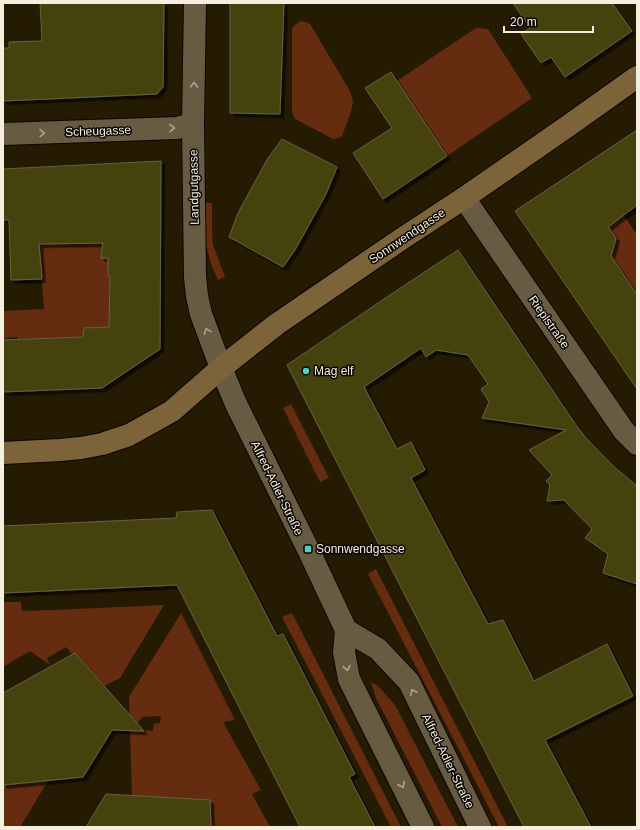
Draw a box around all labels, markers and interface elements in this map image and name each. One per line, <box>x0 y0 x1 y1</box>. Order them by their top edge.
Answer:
scale bar <box>504 8 593 34</box>
text: 20 m <box>510 15 537 29</box>
one-way arrow <box>189 82 198 88</box>
street label: Scheugasse <box>65 123 132 139</box>
one-way arrow <box>169 123 175 132</box>
one-way arrow <box>39 129 45 137</box>
street label: Landgutgasse <box>186 149 202 225</box>
street label: Sonnwendgasse <box>366 205 448 267</box>
street label: Rieplstraße <box>526 293 573 351</box>
one-way arrow <box>204 328 212 335</box>
place label: Mag elf <box>314 364 354 378</box>
marker: Mag elf <box>301 366 311 376</box>
street label: Alfred-Adler-Straße <box>248 438 306 538</box>
place label: Sonnwendgasse <box>316 542 405 556</box>
marker: Sonnwendgasse <box>303 544 313 554</box>
one-way arrow <box>342 665 351 671</box>
one-way arrow <box>411 688 418 696</box>
street label: Alfred-Adler-Straße <box>419 711 477 811</box>
one-way arrow <box>398 781 405 789</box>

